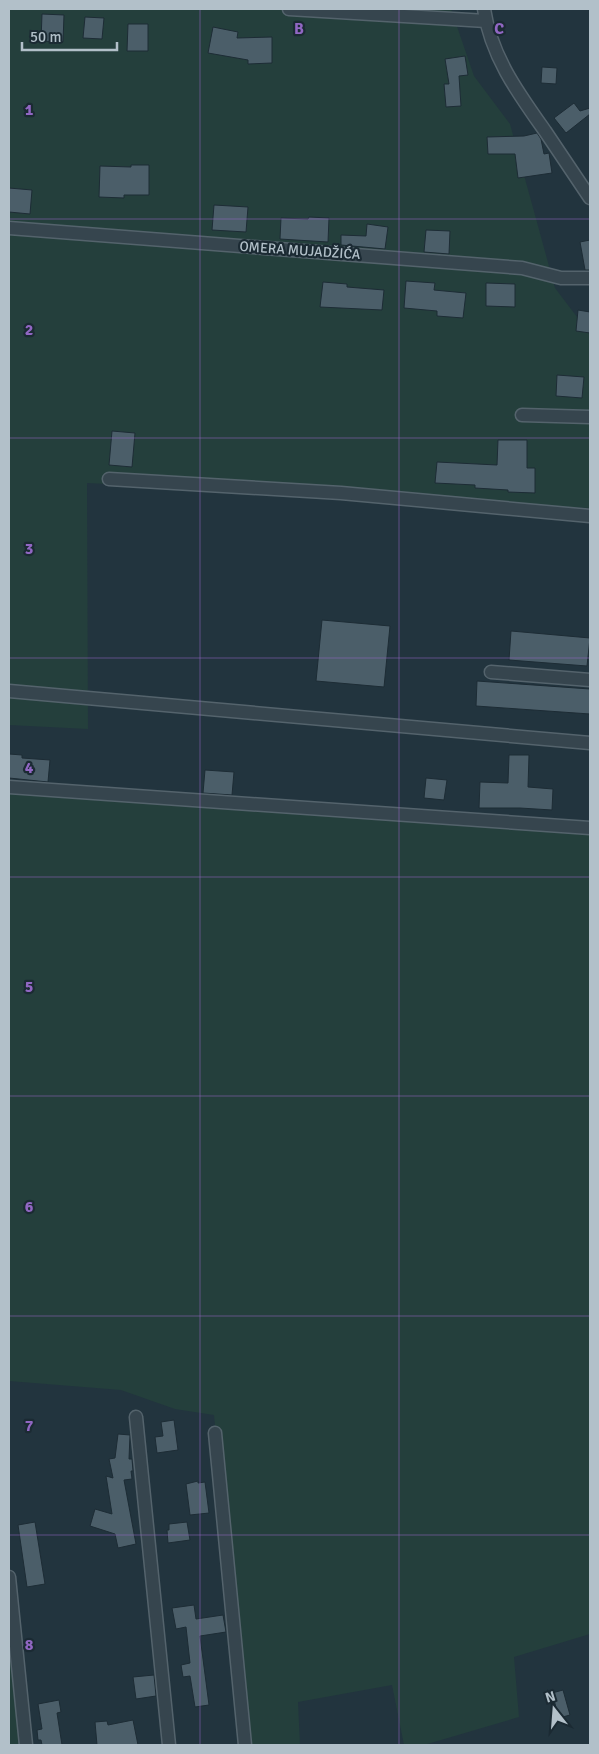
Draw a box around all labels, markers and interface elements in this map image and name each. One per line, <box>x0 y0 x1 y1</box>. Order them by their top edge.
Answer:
text: B <box>294 19 304 39</box>
text: C <box>494 19 504 39</box>
scale bar <box>22 20 118 52</box>
text: 50 m <box>30 28 61 46</box>
text: 1 <box>25 100 34 120</box>
street label: OMERA MUJADŽIĆA <box>239 238 361 263</box>
text: 2 <box>25 320 33 340</box>
text: 3 <box>25 539 33 559</box>
text: 4 <box>25 758 34 778</box>
text: 5 <box>25 977 33 997</box>
text: 6 <box>25 1197 34 1217</box>
text: 7 <box>25 1416 34 1436</box>
text: 8 <box>25 1635 34 1655</box>
north arrow <box>529 1684 579 1734</box>
text: N <box>543 1687 557 1707</box>

